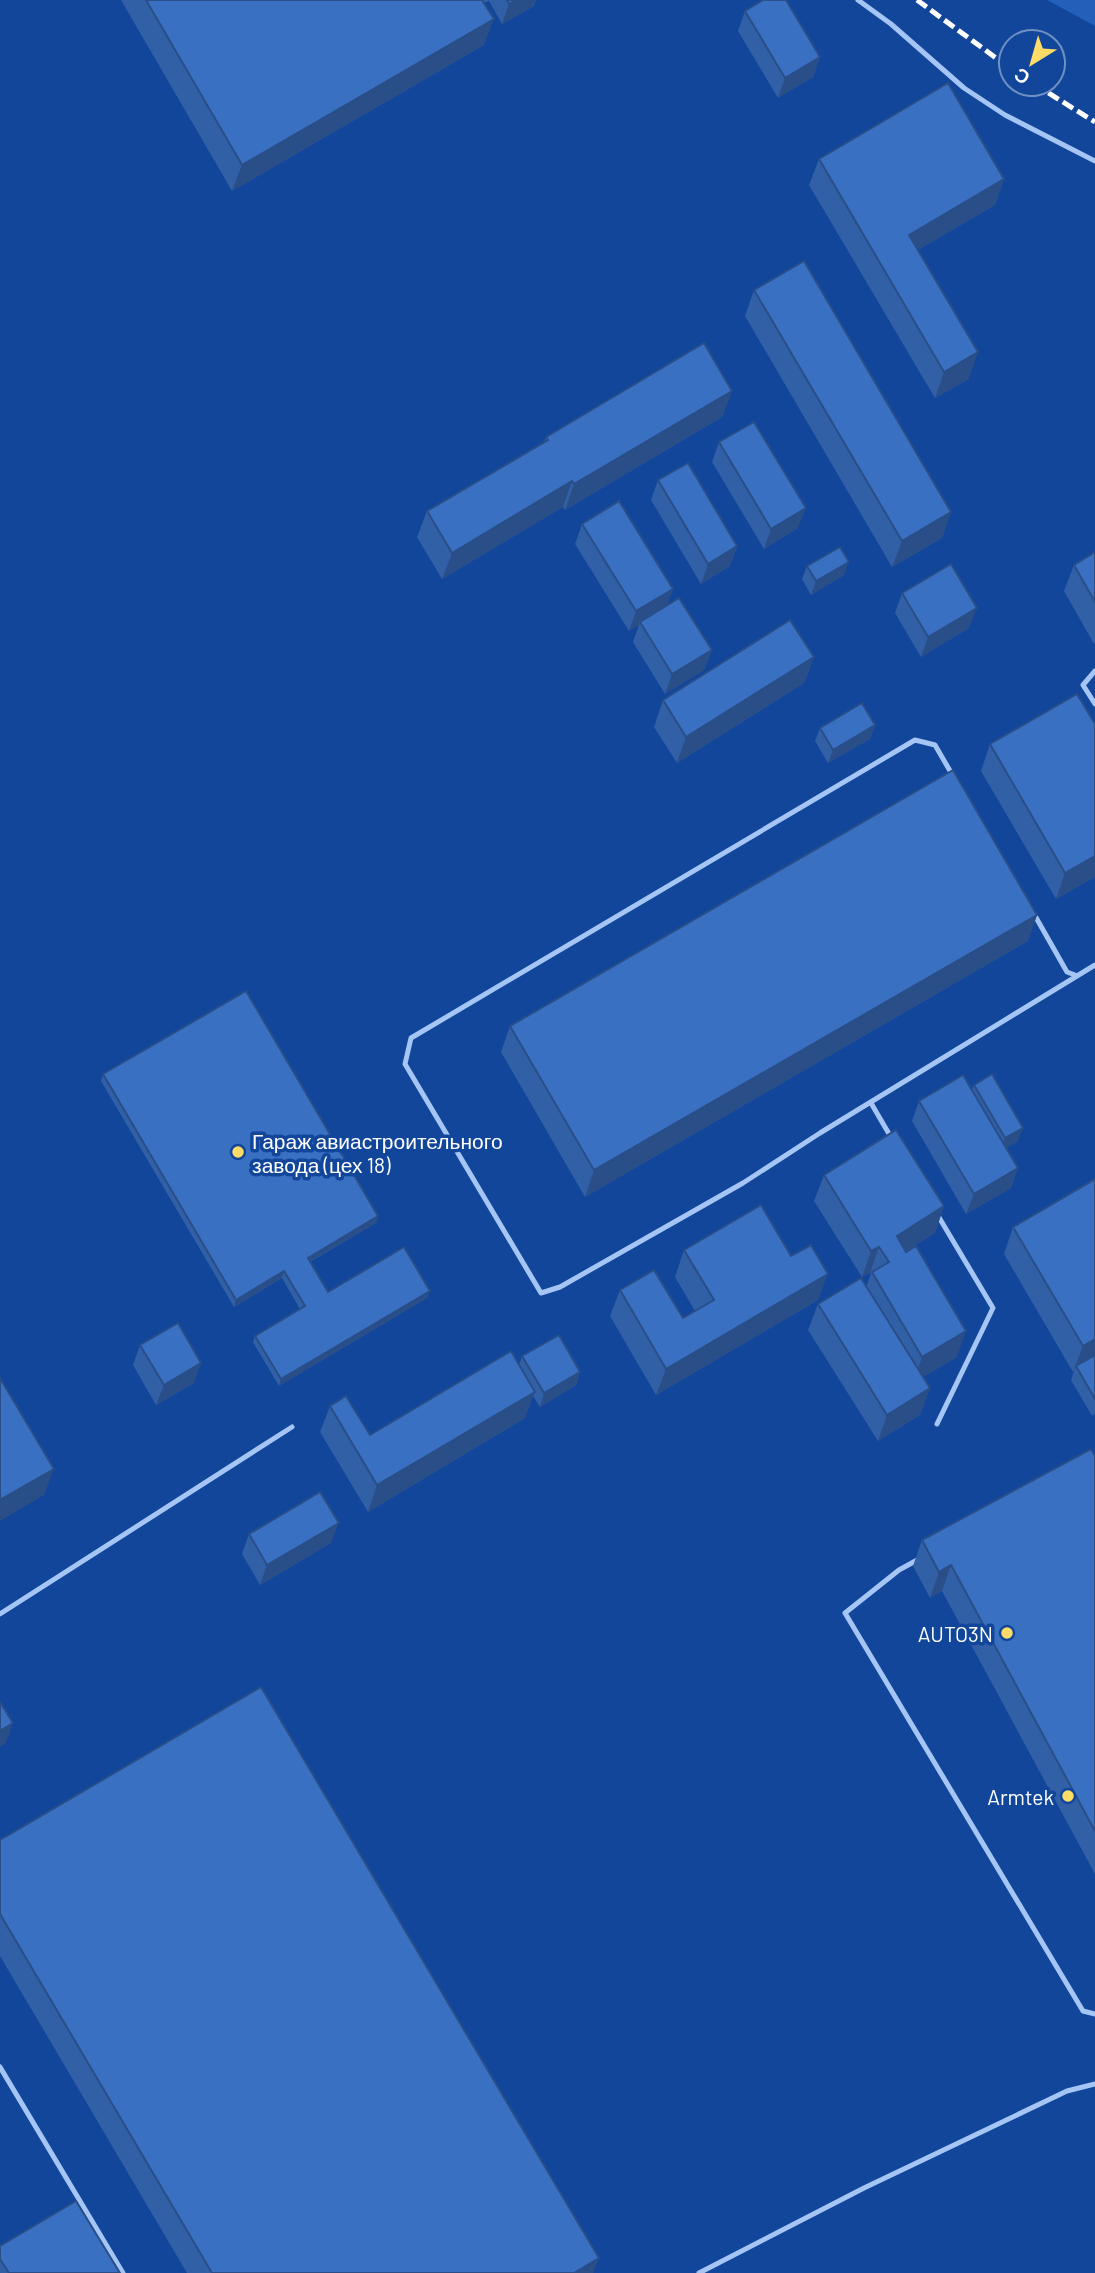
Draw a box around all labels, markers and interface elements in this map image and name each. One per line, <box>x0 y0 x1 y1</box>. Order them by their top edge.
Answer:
north arrow <box>997 28 1067 98</box>
text: С <box>1009 63 1034 90</box>
place label: Гараж авиастроительного завода (цех 18) <box>252 1128 503 1177</box>
marker: Гараж авиастроительного завода (цех 18) <box>230 1144 246 1160</box>
place label: AUTO3N <box>918 1621 993 1646</box>
marker: AUTO3N <box>999 1625 1015 1641</box>
place label: Armtek <box>987 1784 1054 1809</box>
marker: Armtek <box>1060 1788 1076 1804</box>

